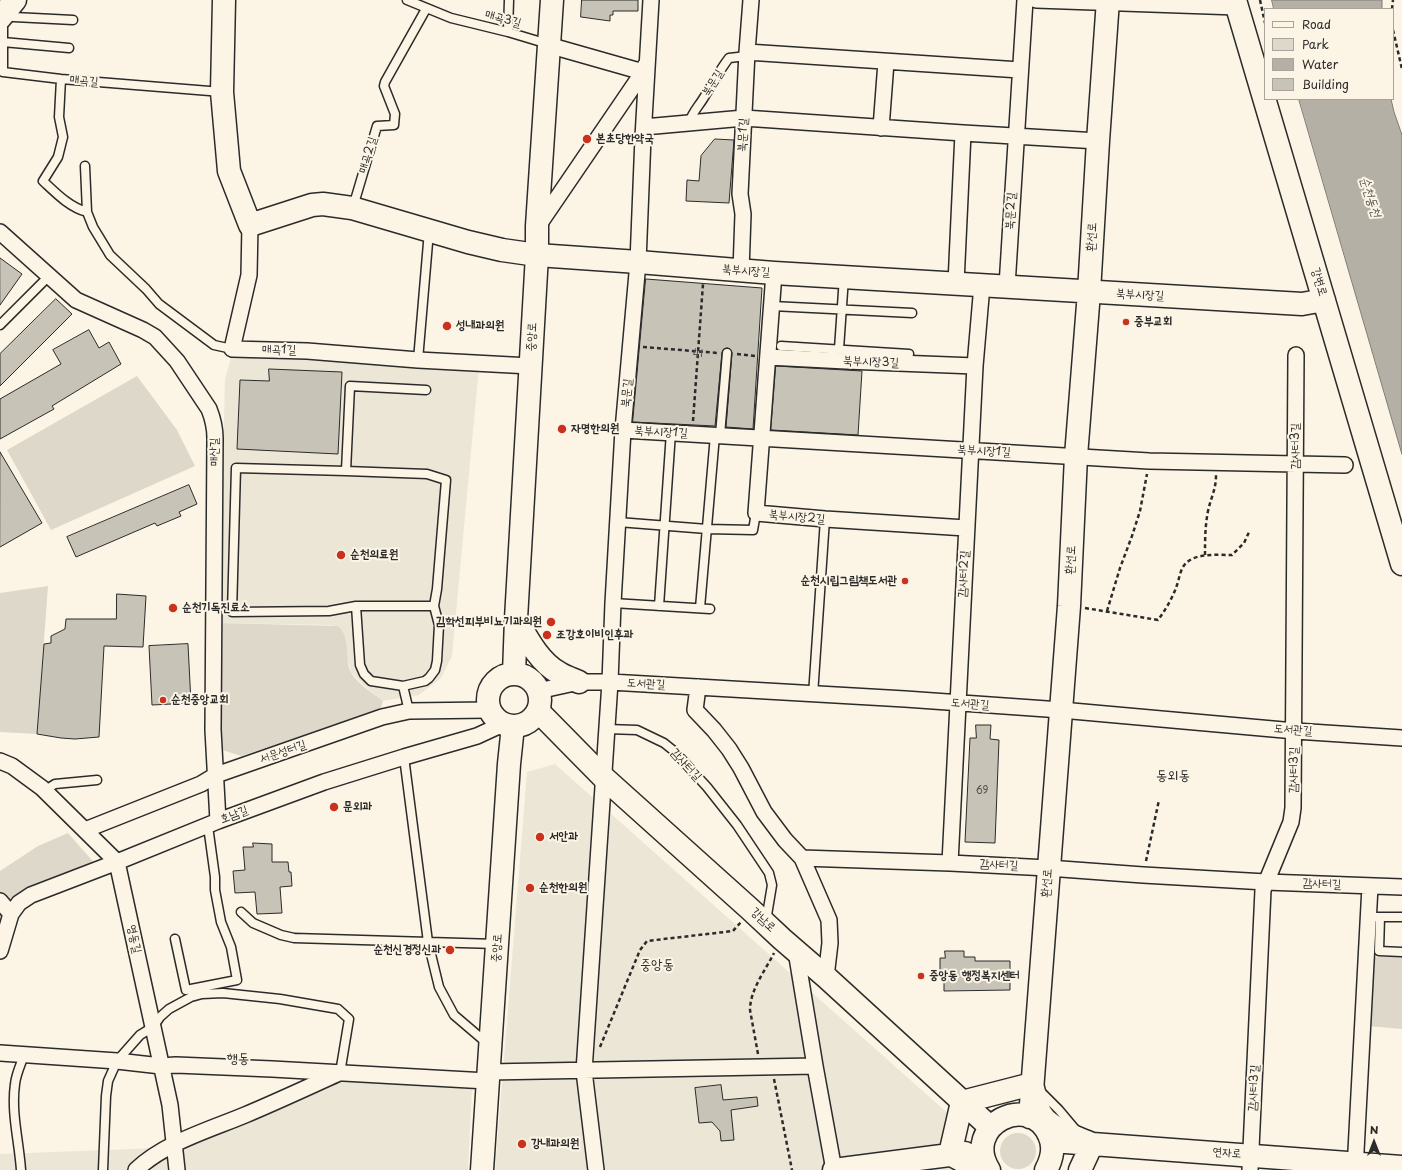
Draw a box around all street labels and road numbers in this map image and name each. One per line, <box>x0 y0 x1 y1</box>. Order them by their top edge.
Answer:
street label: 매곡3길 <box>483 7 523 31</box>
street label: 북문길 <box>699 67 727 99</box>
street label: 매곡길 <box>69 73 99 89</box>
street label: 북문1길 <box>735 117 751 153</box>
street label: 매곡2길 <box>356 135 380 175</box>
street label: 북문2길 <box>1003 192 1019 230</box>
street label: 환선로 <box>1084 222 1100 252</box>
street label: 북부시장길 <box>721 262 771 280</box>
street label: 강변로 <box>1308 266 1330 298</box>
street label: 북부시장길 <box>1116 287 1164 303</box>
street label: 중앙로 <box>524 322 540 352</box>
street label: 매곡1길 <box>262 343 296 357</box>
street label: 북부시장3길 <box>843 354 899 370</box>
street label: 북문길 <box>619 378 635 408</box>
street label: 북부시장1길 <box>634 423 688 441</box>
street label: 감사터3길 <box>1289 423 1303 469</box>
street label: 매산길 <box>208 438 222 466</box>
street label: 북부시장1길 <box>957 442 1011 460</box>
street label: 북부시장2길 <box>768 507 826 527</box>
street label: 환선로 <box>1063 545 1079 575</box>
street label: 감사터2길 <box>956 550 972 598</box>
street label: 도서관길 <box>626 676 666 692</box>
street label: 도서관길 <box>950 695 990 713</box>
street label: 도서관길 <box>1273 721 1313 739</box>
street label: 서문성터길 <box>258 737 308 767</box>
street label: 감사터길 <box>668 746 704 784</box>
street label: 감사터3길 <box>1286 747 1302 793</box>
street label: 호남길 <box>218 803 250 827</box>
street label: 감사터길 <box>979 857 1019 873</box>
street label: 환선로 <box>1039 868 1055 898</box>
street label: 감사터길 <box>1302 876 1342 892</box>
street label: 강남로 <box>747 905 779 935</box>
street label: 영동길 <box>124 923 144 955</box>
street label: 중앙로 <box>489 933 505 963</box>
street label: 감사터3길 <box>1246 1064 1262 1112</box>
street label: 연자로 <box>1212 1145 1242 1161</box>

